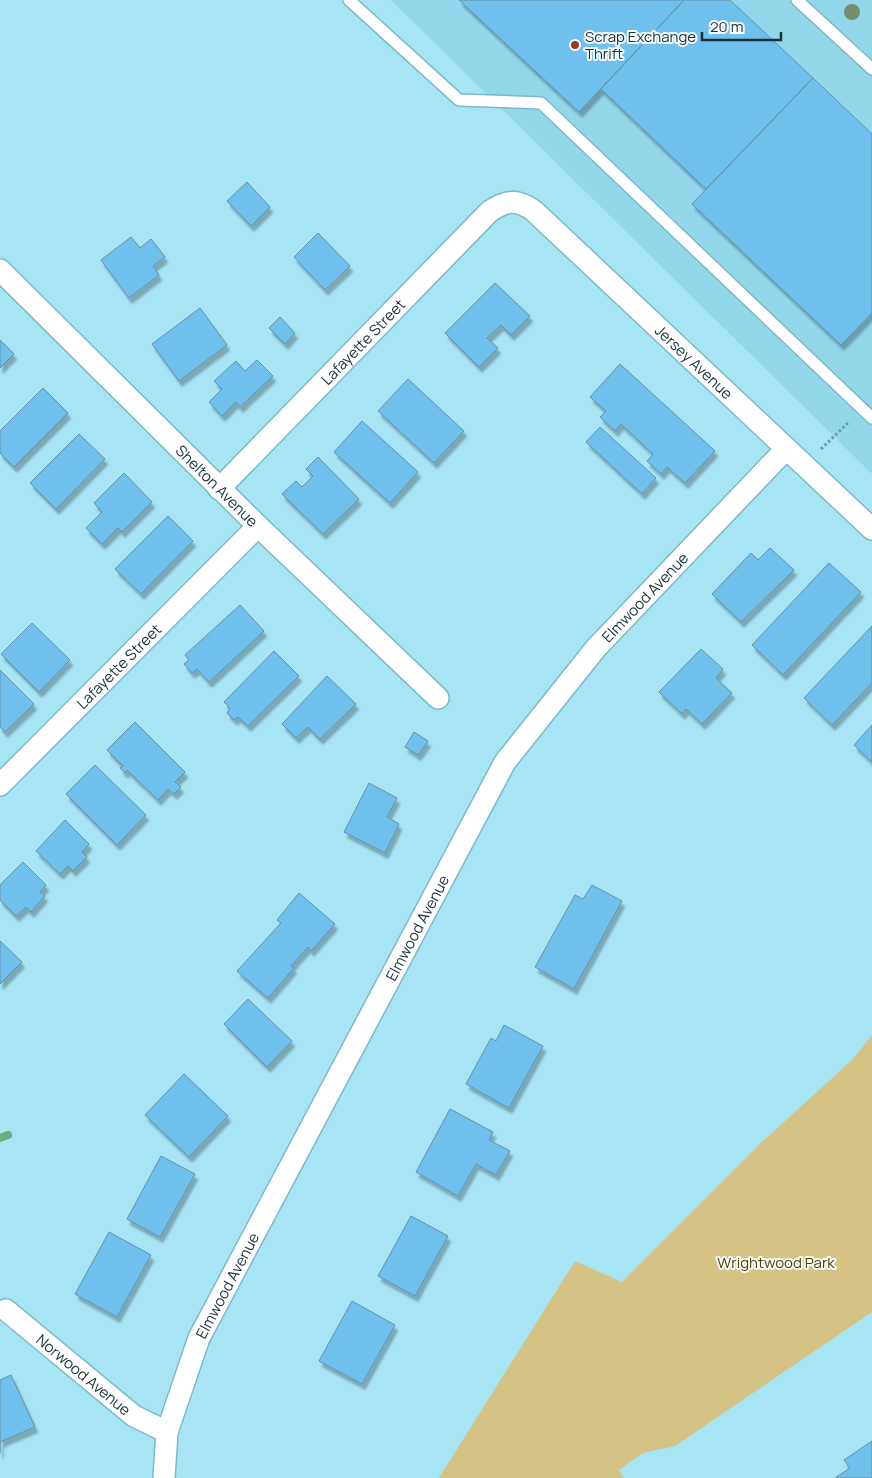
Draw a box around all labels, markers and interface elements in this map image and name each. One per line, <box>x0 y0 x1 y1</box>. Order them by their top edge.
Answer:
scale bar <box>702 10 781 42</box>
text: 20 m <box>710 16 743 37</box>
place label: Scrap Exchange Thrift <box>585 26 696 64</box>
marker: Scrap Exchange Thrift <box>569 39 581 51</box>
street label: Lafayette Street <box>316 294 410 389</box>
street label: Jersey Avenue <box>651 320 738 404</box>
street label: Shelton Avenue <box>171 440 263 531</box>
street label: Elmwood Avenue <box>597 547 693 647</box>
street label: Lafayette Street <box>71 619 166 713</box>
street label: Elmwood Avenue <box>380 871 454 984</box>
street label: Elmwood Avenue <box>190 1229 264 1342</box>
park label: Wrightwood Park <box>717 1252 835 1273</box>
street label: Norwood Avenue <box>32 1329 136 1420</box>

